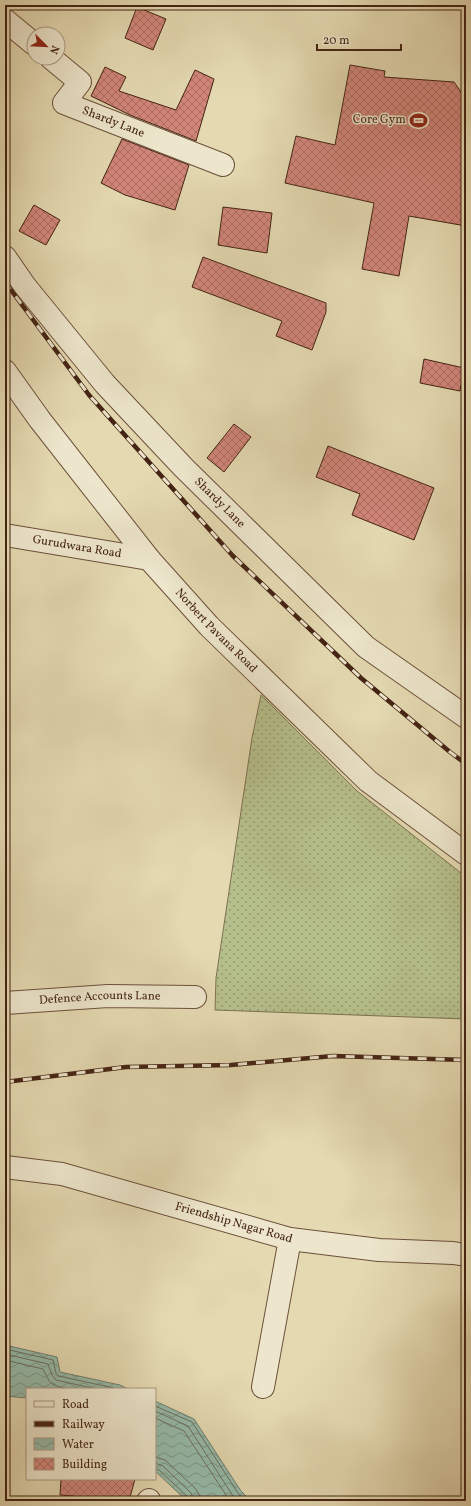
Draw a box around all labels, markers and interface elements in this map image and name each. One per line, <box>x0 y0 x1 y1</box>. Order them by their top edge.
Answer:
north arrow <box>26 26 66 66</box>
scale bar <box>317 26 401 52</box>
text: 20 m <box>323 33 350 49</box>
text: N <box>45 43 62 56</box>
street label: Shardy Lane <box>80 103 147 142</box>
sports icon: Core Gym <box>409 110 429 130</box>
place label: Core Gym <box>353 112 406 128</box>
street label: Shardy Lane <box>191 474 249 532</box>
street label: Gurudwara Road <box>31 532 123 562</box>
street label: Norbert Pavana Road <box>171 585 261 677</box>
street label: Defence Accounts Lane <box>39 988 161 1009</box>
street label: Friendship Nagar Road <box>173 1199 295 1247</box>
legend <box>26 1388 156 1480</box>
text: Road <box>62 1397 89 1413</box>
text: Railway <box>62 1417 105 1433</box>
text: Water <box>62 1437 94 1453</box>
text: Building <box>62 1457 107 1473</box>

